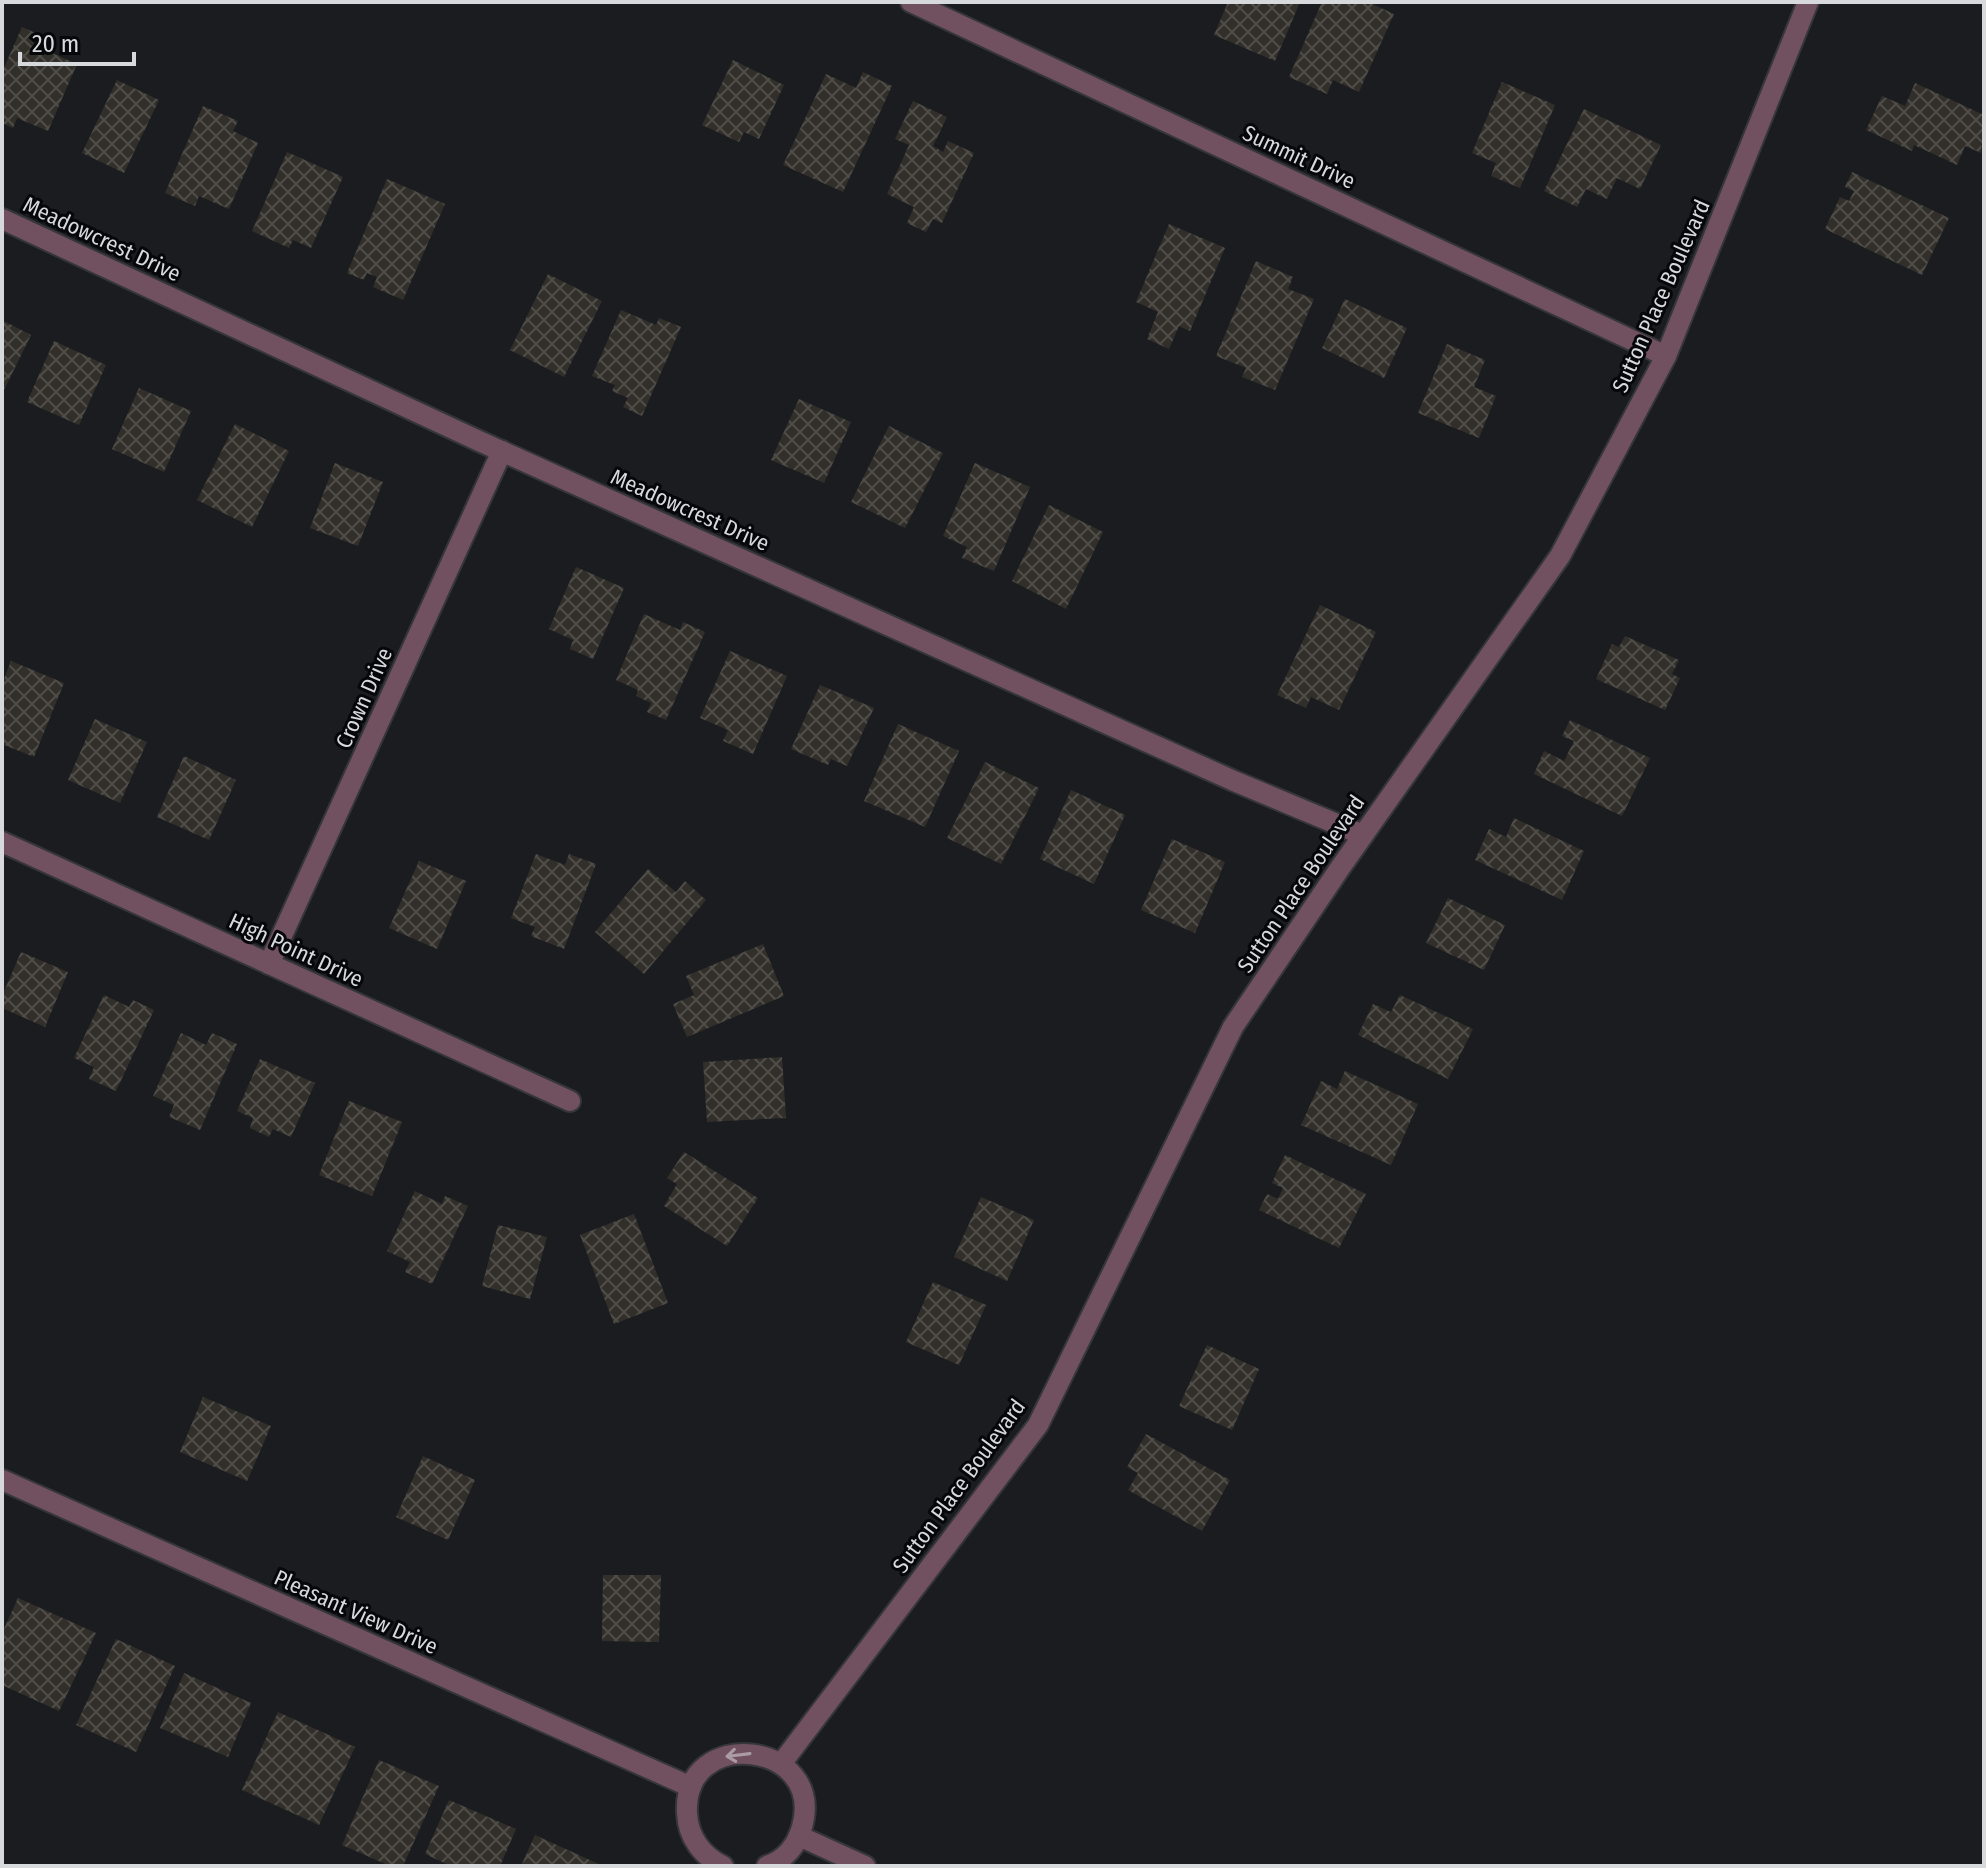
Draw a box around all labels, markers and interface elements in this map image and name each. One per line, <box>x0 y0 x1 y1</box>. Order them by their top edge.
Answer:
scale bar <box>20 16 134 66</box>
text: 20 m <box>32 30 79 58</box>
street label: Summit Drive <box>1239 119 1359 195</box>
street label: Meadowcrest Drive <box>19 191 185 287</box>
street label: Sutton Place Boulevard <box>1606 195 1716 397</box>
street label: Meadowcrest Drive <box>607 463 773 557</box>
street label: Crown Drive <box>330 644 398 752</box>
street label: Sutton Place Boulevard <box>1232 790 1370 978</box>
street label: High Point Drive <box>225 907 367 993</box>
street label: Sutton Place Boulevard <box>887 1394 1031 1578</box>
street label: Pleasant View Drive <box>270 1564 442 1660</box>
one-way arrow <box>725 1748 751 1763</box>

